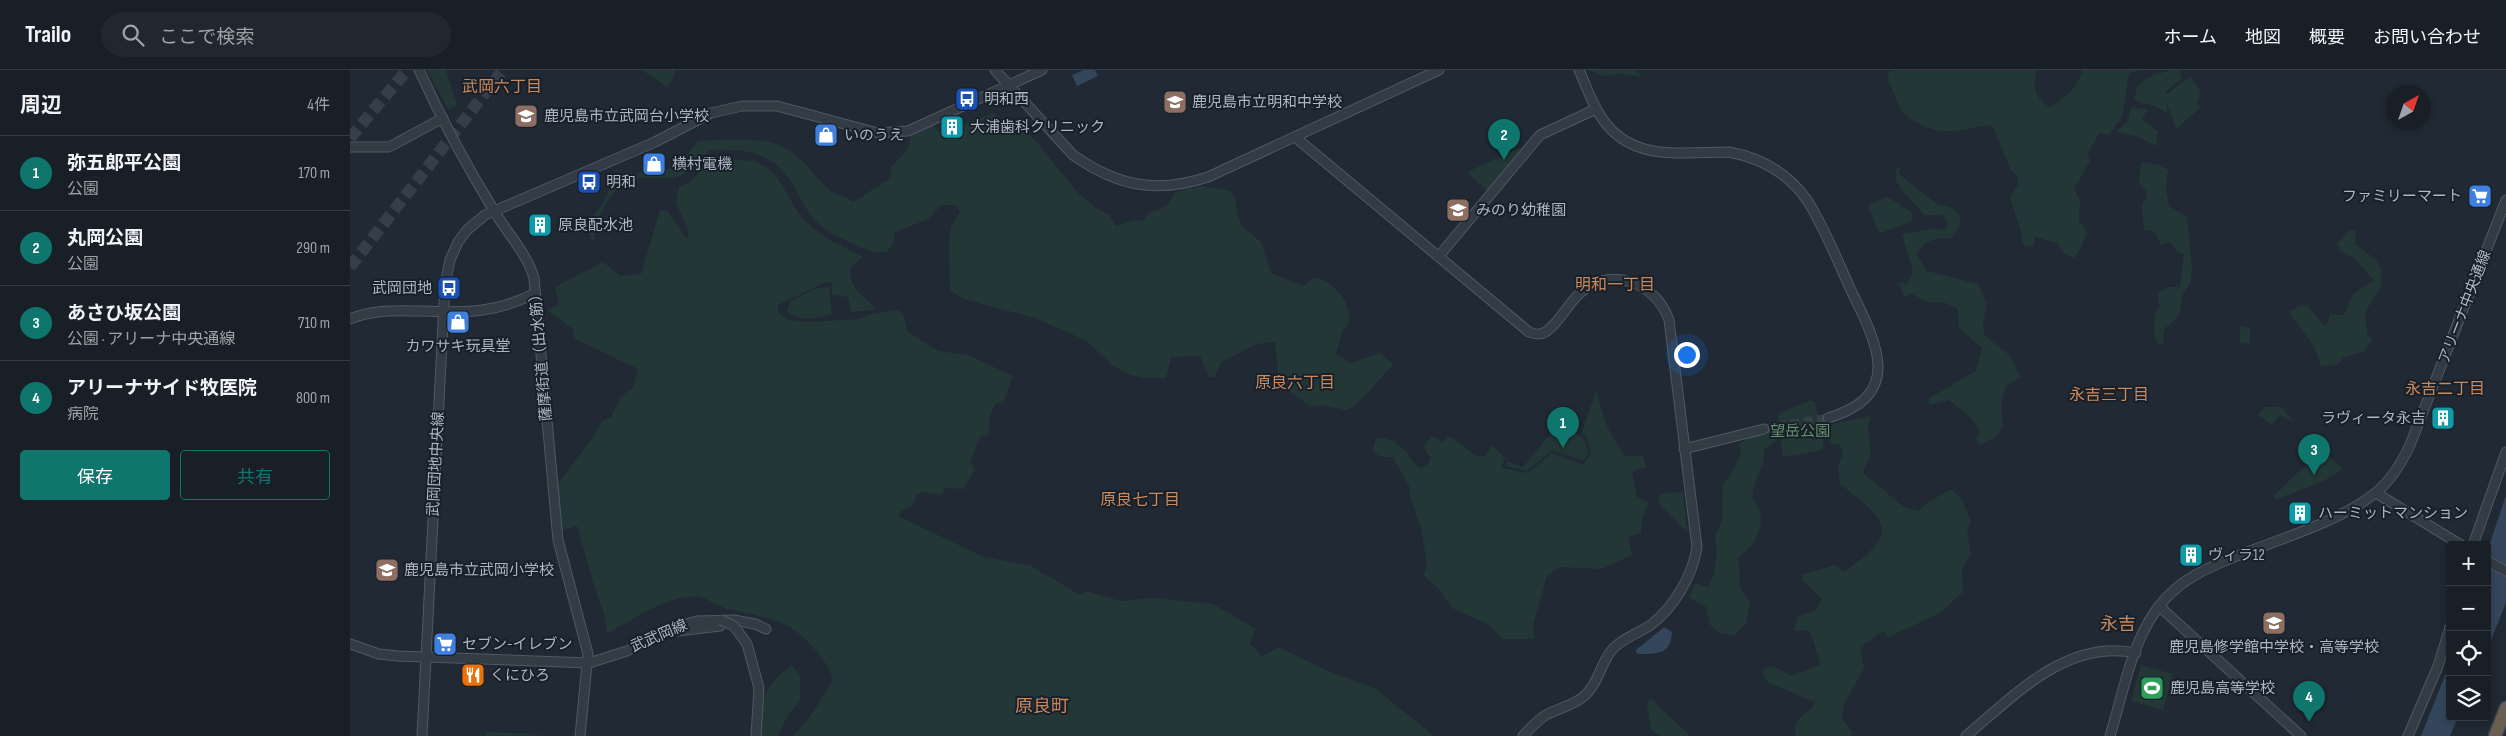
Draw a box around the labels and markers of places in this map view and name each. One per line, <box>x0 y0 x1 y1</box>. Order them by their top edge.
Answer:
bus stop icon: 明和西 <box>954 86 980 112</box>
school or university icon: 鹿児島市立明和中学校 <box>1162 89 1188 115</box>
place label: 明和西 <box>984 90 1029 109</box>
place label: 鹿児島市立明和中学校 <box>1192 93 1342 112</box>
school or university icon: 鹿児島市立武岡台小学校 <box>513 103 539 129</box>
place label: 鹿児島市立武岡台小学校 <box>544 107 709 126</box>
building icon: 大浦歯科クリニック <box>939 114 965 140</box>
place label: 大浦歯科クリニック <box>970 118 1105 137</box>
pin: 2 <box>1488 119 1520 160</box>
shop icon: いのうえ <box>813 122 839 148</box>
place label: いのうえ <box>844 126 904 145</box>
shop icon: 横村電機 <box>641 151 667 177</box>
place label: 横村電機 <box>672 155 732 174</box>
bus stop icon: 明和 <box>576 169 602 195</box>
place label: 明和 <box>606 173 636 192</box>
supermarket icon: ファミリーマート <box>2467 183 2493 209</box>
place label: ファミリーマート <box>2342 187 2462 206</box>
school or university icon: みのり幼稚園 <box>1445 197 1471 223</box>
place label: みのり幼稚園 <box>1476 201 1566 220</box>
building icon: 原良配水池 <box>527 212 553 238</box>
place label: 原良配水池 <box>558 216 633 235</box>
bus stop icon: 武岡団地 <box>436 275 462 301</box>
place label: 武岡団地 <box>372 279 432 298</box>
shop icon: カワサキ玩具堂 <box>445 309 471 335</box>
place label: カワサキ玩具堂 <box>405 337 511 356</box>
building icon: ラヴィータ永吉 <box>2430 405 2456 431</box>
pin: 1 <box>1547 407 1579 448</box>
place label: ラヴィータ永吉 <box>2321 409 2426 428</box>
pin: 3 <box>2298 434 2330 475</box>
building icon: ハーミットマンション <box>2287 500 2313 526</box>
place label: ハーミットマンション <box>2318 504 2468 523</box>
building icon: ヴィラ12 <box>2178 542 2204 568</box>
place label: ヴィラ12 <box>2208 546 2265 565</box>
school or university icon: 鹿児島市立武岡小学校 <box>374 557 400 583</box>
place label: 鹿児島市立武岡小学校 <box>404 561 554 580</box>
school or university icon: 鹿児島修学館中学校・高等学校 <box>2261 610 2287 636</box>
supermarket icon: セブン-イレブン <box>432 631 458 657</box>
place label: セブン-イレブン <box>462 635 573 654</box>
place label: 鹿児島修学館中学校・高等学校 <box>2169 638 2379 657</box>
restaurant icon: くにひろ <box>460 662 486 688</box>
place label: くにひろ <box>490 666 550 685</box>
sports icon: 鹿児島高等学校 <box>2139 675 2165 701</box>
place label: 鹿児島高等学校 <box>2170 679 2275 698</box>
pin: 4 <box>2293 681 2325 722</box>

